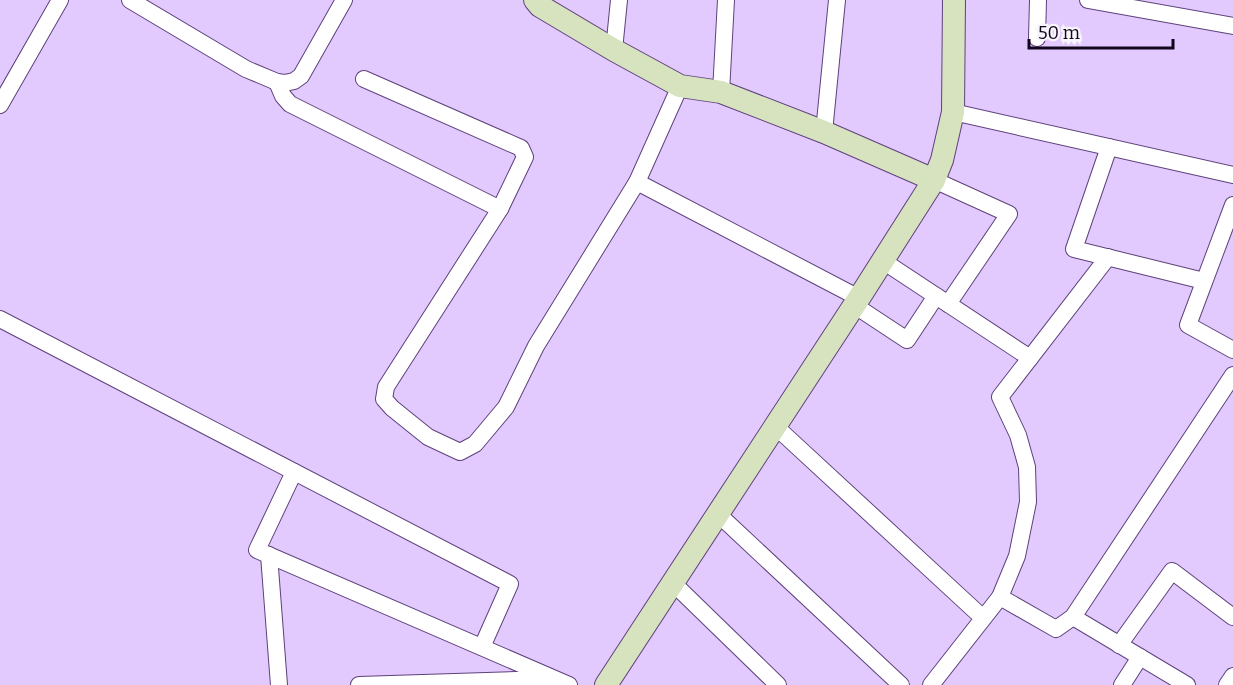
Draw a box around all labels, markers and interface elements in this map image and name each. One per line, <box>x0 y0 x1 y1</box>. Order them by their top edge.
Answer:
scale bar <box>1029 12 1173 50</box>
text: 50 m <box>1038 22 1080 44</box>

